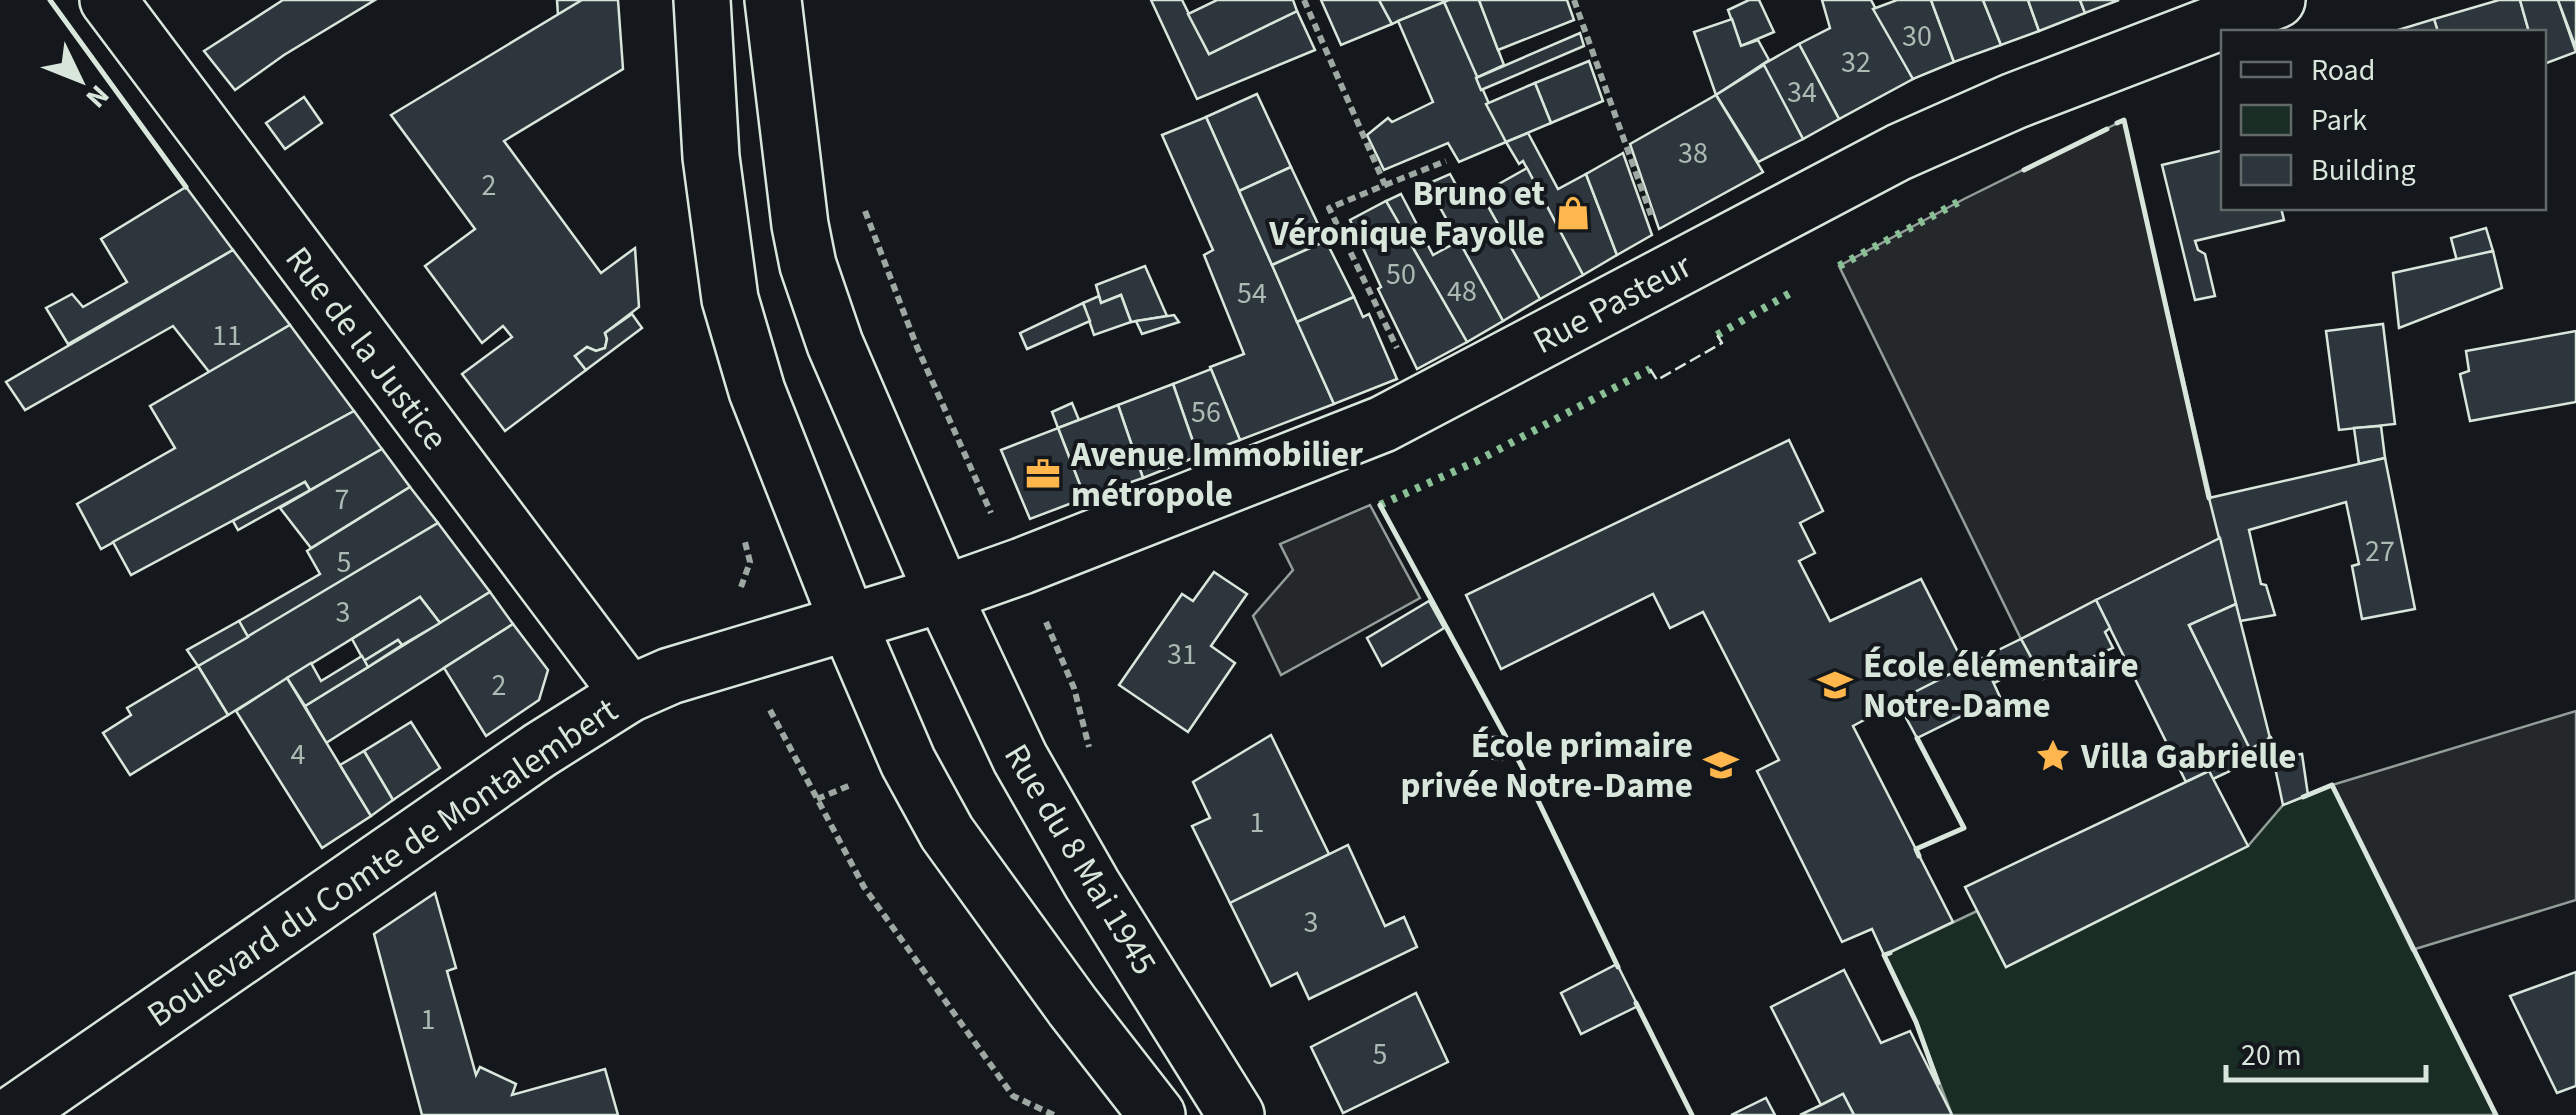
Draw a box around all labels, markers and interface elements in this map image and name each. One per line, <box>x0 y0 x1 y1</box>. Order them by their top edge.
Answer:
house number: 30 <box>1902 15 1932 58</box>
north arrow <box>30 30 130 130</box>
legend <box>2221 30 2546 210</box>
house number: 32 <box>1841 41 1871 84</box>
text: Road <box>2311 49 2375 92</box>
house number: 34 <box>1787 71 1817 114</box>
text: N <box>77 76 119 117</box>
text: Park <box>2311 99 2367 142</box>
house number: 38 <box>1678 132 1708 175</box>
text: Building <box>2311 149 2416 192</box>
house number: 2 <box>482 164 496 207</box>
place label: Bruno et Véronique Fayolle <box>1268 169 1545 259</box>
shop icon: Bruno et Véronique Fayolle <box>1554 194 1592 232</box>
street label: Rue de la Justice <box>273 236 459 461</box>
street label: Rue Pasteur <box>1524 241 1701 367</box>
house number: 50 <box>1386 253 1416 296</box>
house number: 48 <box>1447 270 1477 313</box>
house number: 54 <box>1237 272 1267 315</box>
house number: 11 <box>212 314 242 357</box>
house number: 56 <box>1191 391 1221 434</box>
place label: Avenue Immobilier métropole <box>1070 430 1363 520</box>
office icon: Avenue Immobilier métropole <box>1024 455 1062 493</box>
house number: 7 <box>335 478 349 521</box>
house number: 27 <box>2365 530 2395 573</box>
house number: 5 <box>337 541 351 584</box>
house number: 3 <box>336 591 350 634</box>
house number: 31 <box>1167 633 1197 676</box>
place label: École élémentaire Notre-Dame <box>1863 641 2139 731</box>
house number: 2 <box>492 664 506 707</box>
school or university icon: École élémentaire Notre-Dame <box>1816 666 1854 704</box>
street label: Boulevard du Comte de Montalembert <box>137 686 628 1040</box>
place label: École primaire privée Notre-Dame <box>1400 721 1693 811</box>
place label: Villa Gabrielle <box>2080 732 2296 782</box>
house number: 4 <box>291 733 306 776</box>
street label: Rue du 8 Mai 1945 <box>991 735 1169 984</box>
place icon: Villa Gabrielle <box>2034 737 2072 775</box>
school or university icon: École primaire privée Notre-Dame <box>1702 746 1740 784</box>
house number: 1 <box>1250 801 1264 844</box>
house number: 3 <box>1304 901 1318 944</box>
house number: 1 <box>421 998 435 1041</box>
scale bar <box>2226 1020 2426 1082</box>
house number: 5 <box>1373 1033 1387 1076</box>
text: 20 m <box>2241 1034 2302 1077</box>

